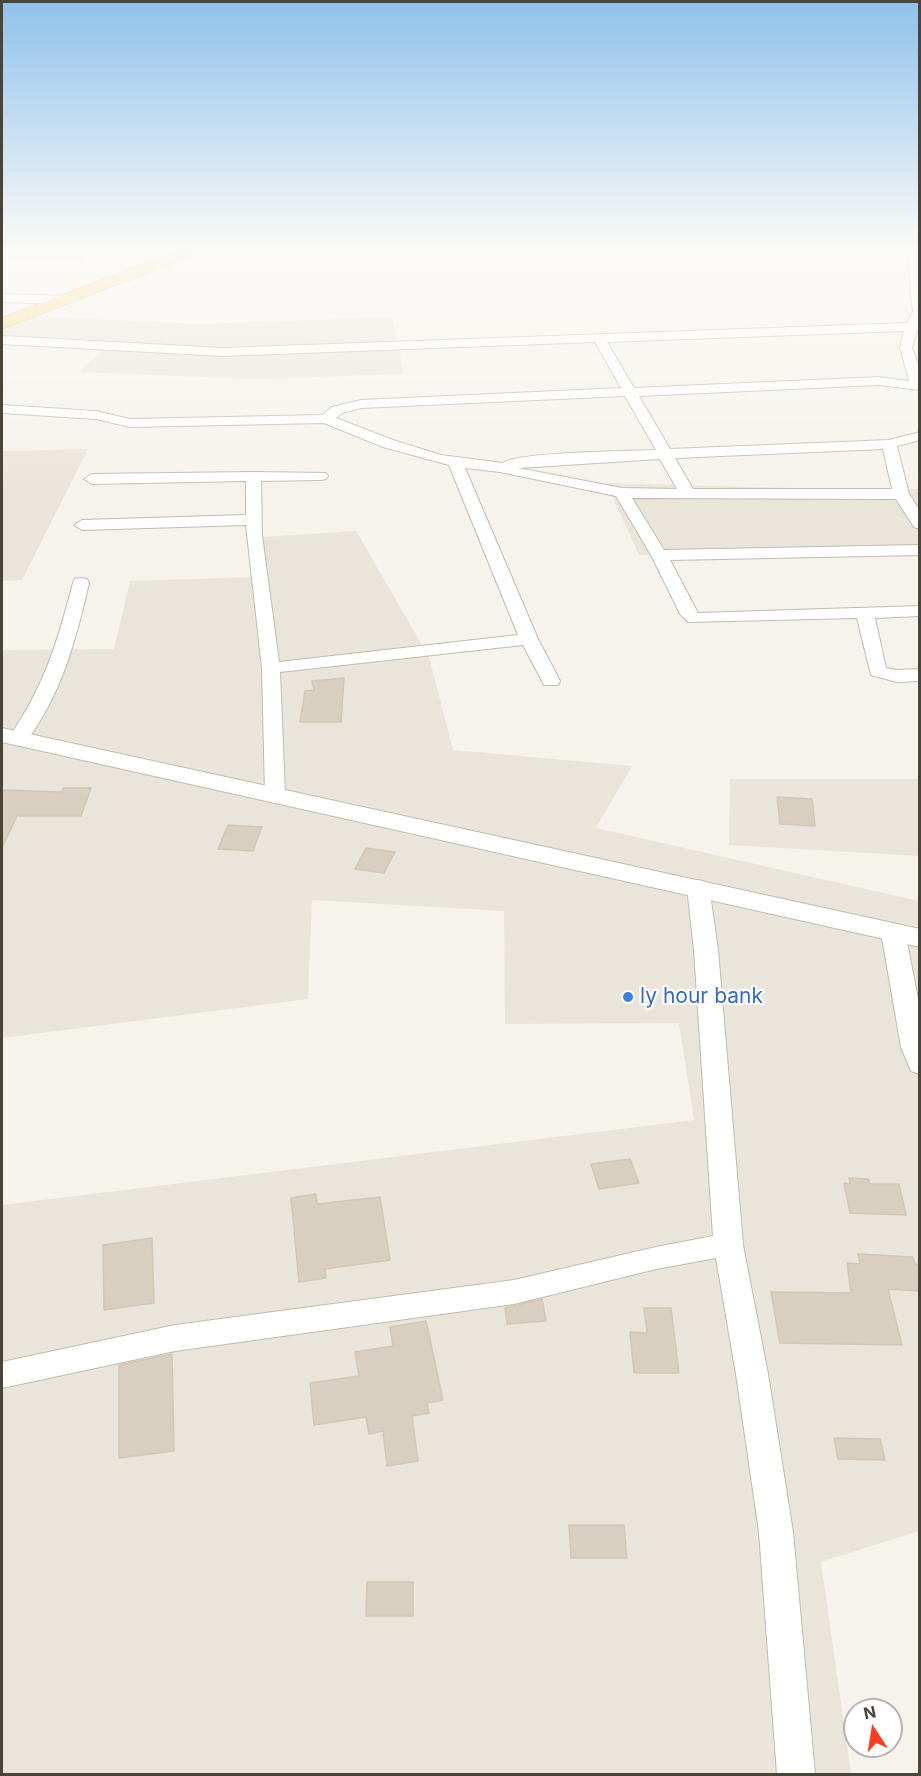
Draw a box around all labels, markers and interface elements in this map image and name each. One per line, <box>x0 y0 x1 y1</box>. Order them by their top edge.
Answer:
place label: ly hour bank <box>640 984 763 1010</box>
marker: ly hour bank <box>621 990 635 1004</box>
north arrow <box>843 1698 903 1758</box>
text: N <box>862 1701 878 1723</box>

